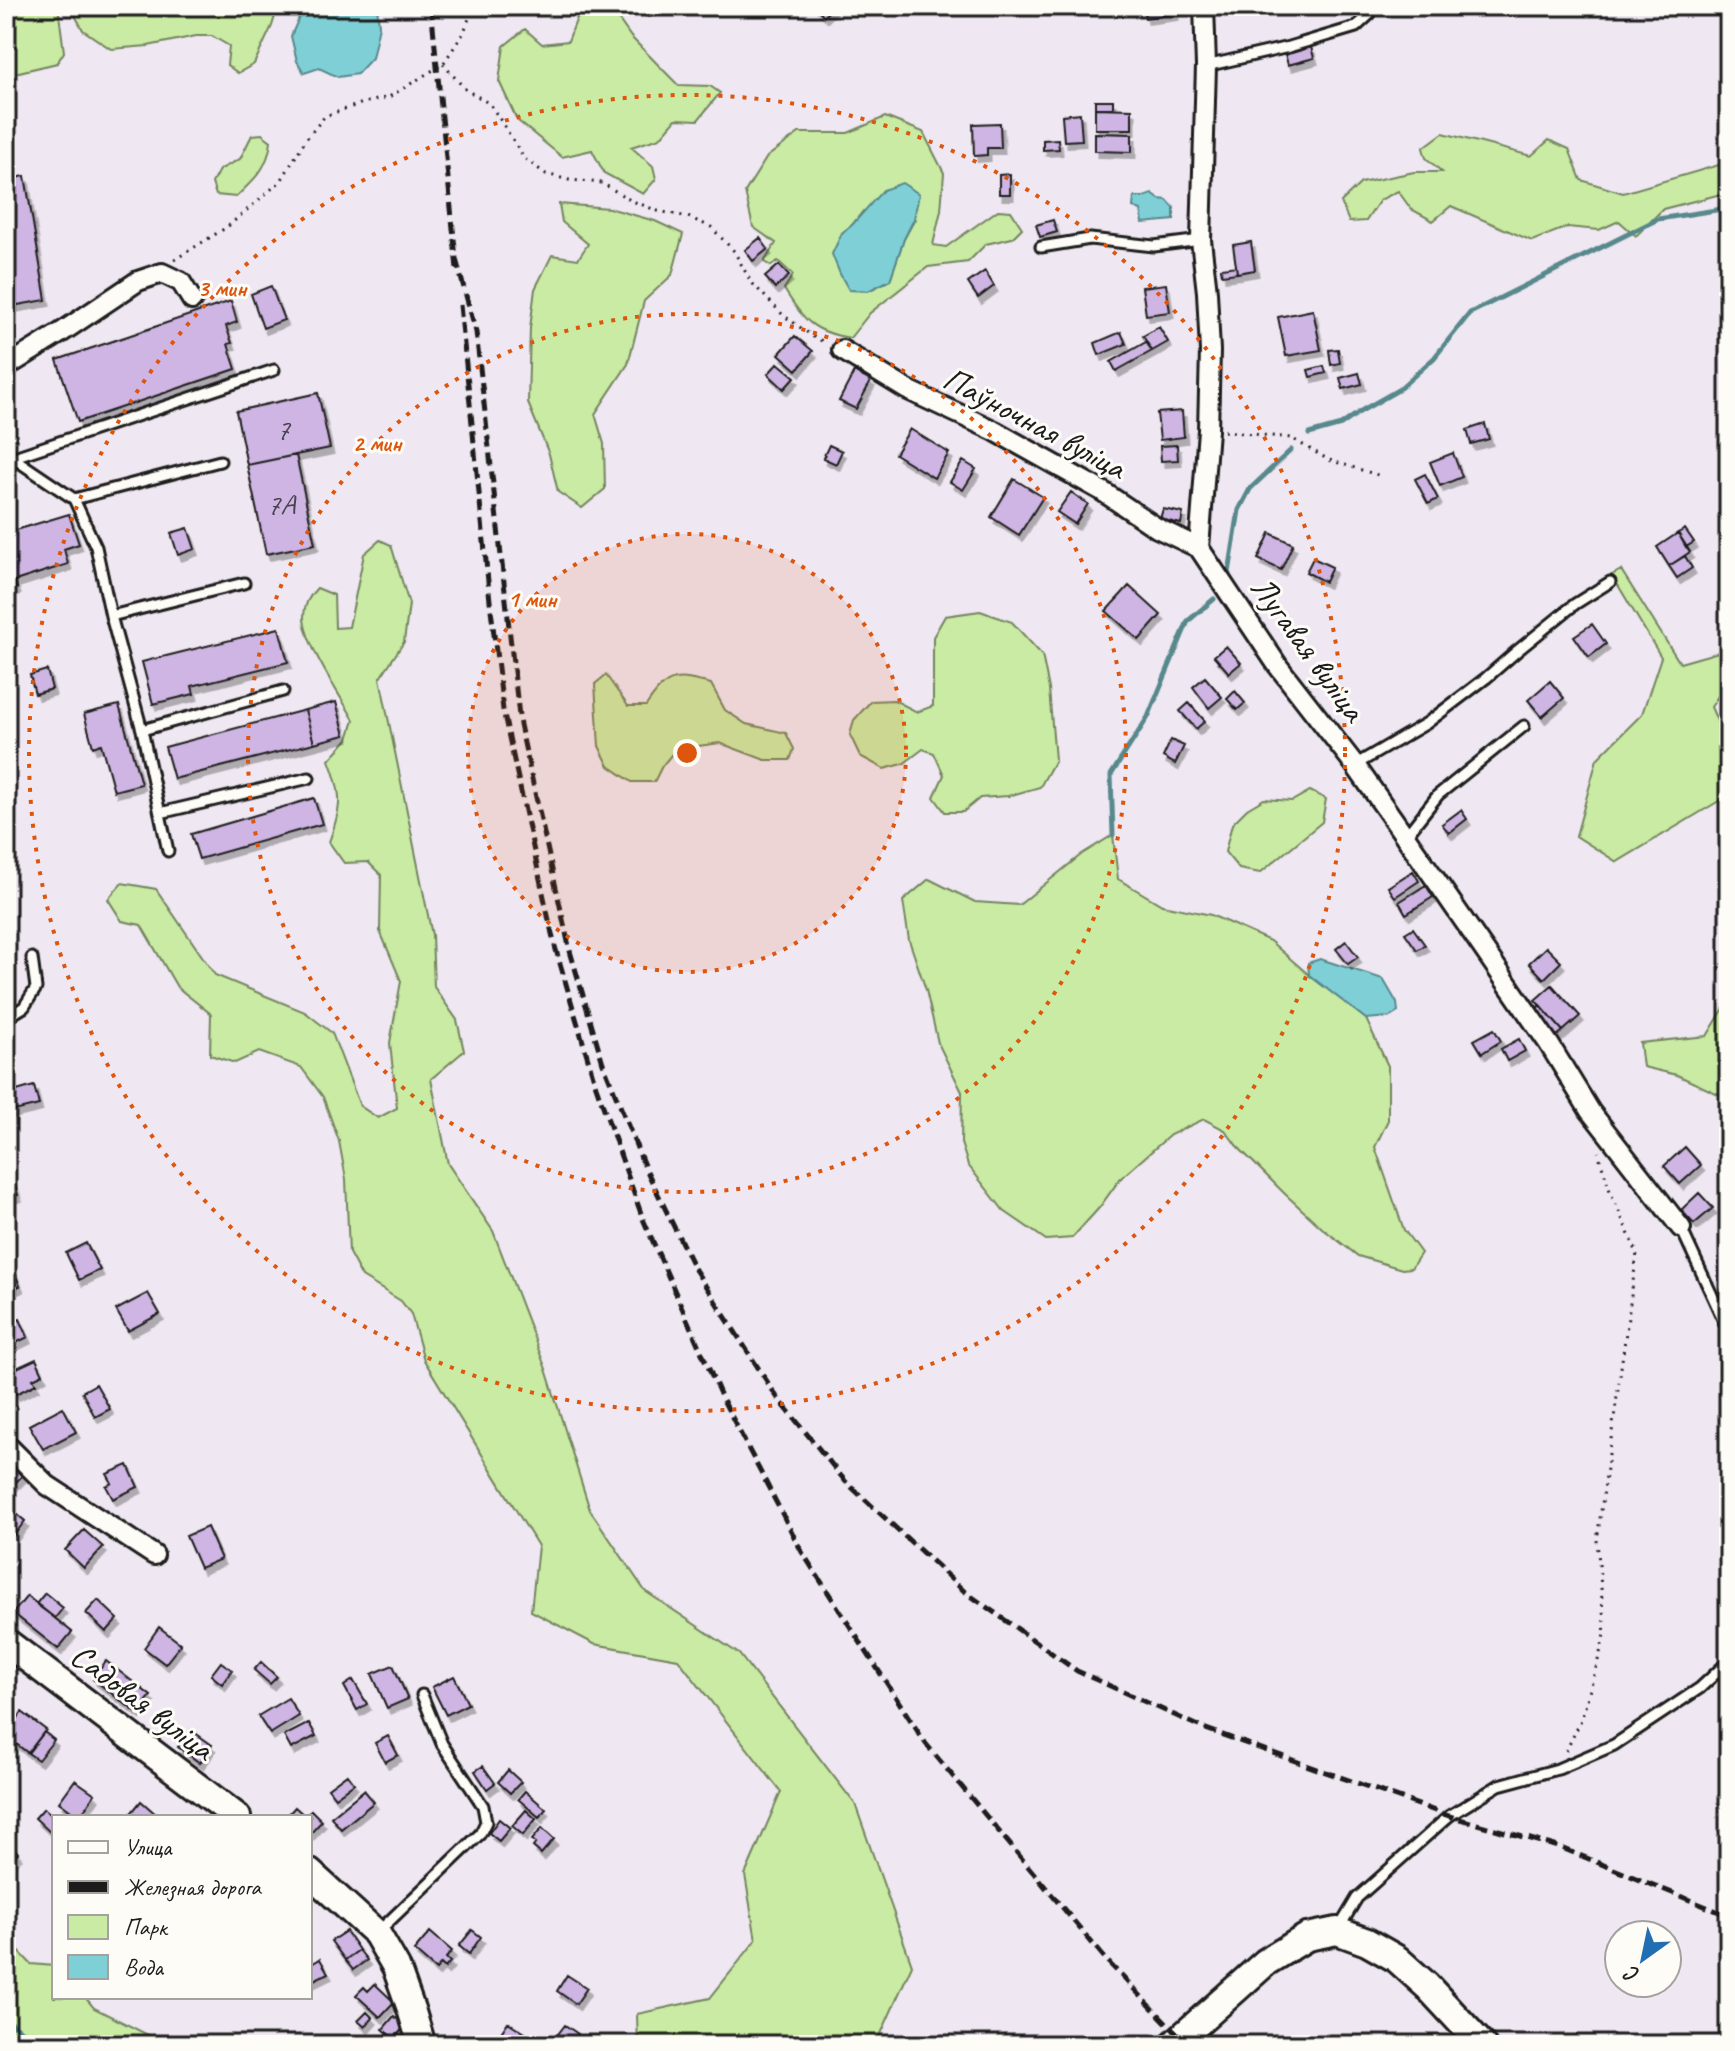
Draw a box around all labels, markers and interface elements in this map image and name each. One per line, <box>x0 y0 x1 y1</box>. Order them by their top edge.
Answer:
text: 3 мин <box>198 273 248 303</box>
street label: Паўночная вуліца <box>936 356 1135 490</box>
house number: 7 <box>276 410 291 448</box>
text: 2 мин <box>353 428 403 458</box>
house number: 7А <box>267 485 297 523</box>
street label: Лугавая вуліца <box>1242 567 1377 731</box>
text: 1 мин <box>508 584 558 614</box>
centre of rings <box>673 739 701 767</box>
street label: Садовая вуліца <box>62 1633 225 1771</box>
legend <box>52 1815 312 1999</box>
text: Улица <box>124 1832 173 1862</box>
text: Железная дорога <box>124 1872 262 1902</box>
text: Парк <box>124 1912 169 1942</box>
north arrow <box>1603 1919 1683 1999</box>
text: Вода <box>124 1952 164 1982</box>
text: С <box>1618 1959 1645 1990</box>

